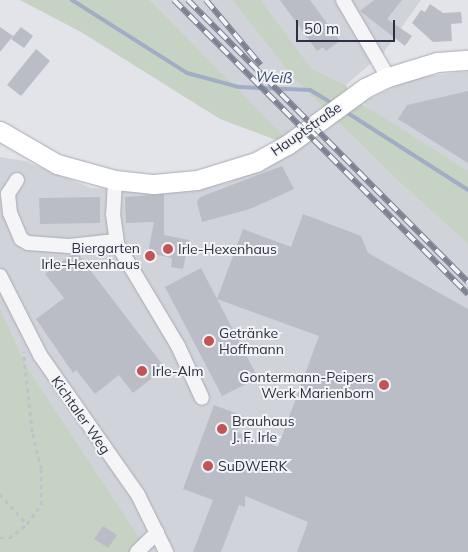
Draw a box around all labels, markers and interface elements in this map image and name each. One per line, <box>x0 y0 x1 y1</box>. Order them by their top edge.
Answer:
scale bar <box>298 10 397 42</box>
text: 50 m <box>304 19 339 38</box>
water label: Weiß <box>255 67 293 87</box>
street label: Hauptstraße <box>268 99 344 159</box>
place label: Biergarten Irle-Hexenhaus <box>41 240 140 272</box>
place label: Irle-Hexenhaus <box>178 241 277 257</box>
marker: Irle-Hexenhaus <box>162 243 174 255</box>
marker: Biergarten Irle-Hexenhaus <box>144 250 156 262</box>
place label: Getränke Hoffmann <box>219 325 284 358</box>
marker: Getränke Hoffmann <box>203 335 215 347</box>
place label: Irle-Alm <box>152 363 203 379</box>
marker: Irle-Alm <box>136 365 148 377</box>
place label: Gontermann-Peipers Werk Marienborn <box>239 369 374 402</box>
street label: Kichtaler Weg <box>48 373 114 457</box>
marker: Gontermann-Peipers Werk Marienborn <box>378 379 390 391</box>
place label: Brauhaus J. F. Irle <box>232 413 295 446</box>
marker: Brauhaus J. F. Irle <box>216 423 228 435</box>
place label: SuDWERK <box>218 458 287 474</box>
marker: SuDWERK <box>202 460 214 472</box>

